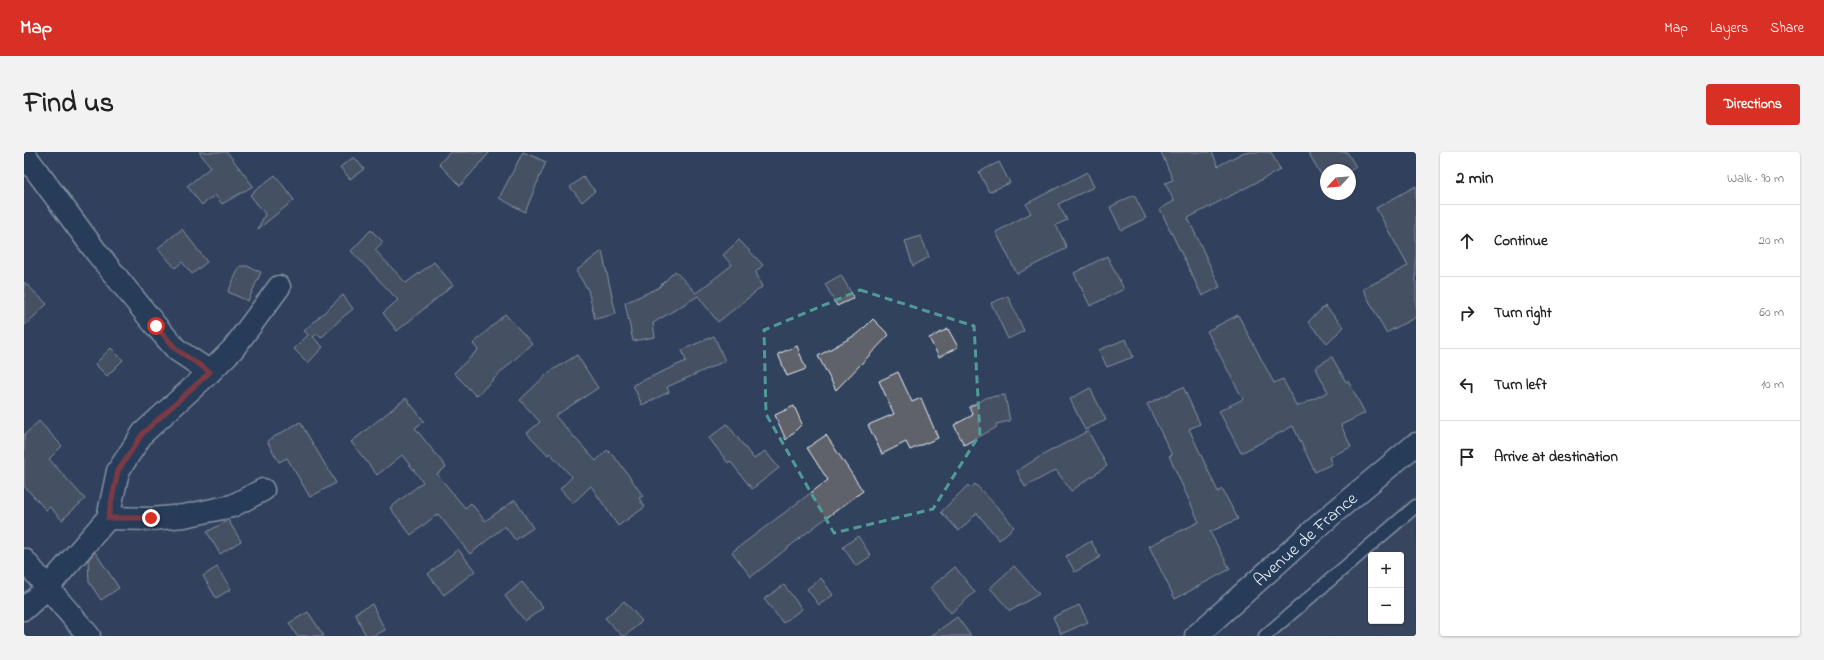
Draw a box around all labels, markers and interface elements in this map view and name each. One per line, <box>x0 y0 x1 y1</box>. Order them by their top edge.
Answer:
text: Map <box>20 15 52 42</box>
text: Map <box>1664 18 1688 39</box>
text: Layers <box>1710 18 1748 39</box>
text: Share <box>1770 18 1804 39</box>
text: Find us <box>24 84 114 125</box>
button: Directions <box>1706 84 1800 125</box>
north arrow <box>1320 164 1356 200</box>
text: 2 min <box>1456 166 1493 191</box>
text: Walk · 90 m <box>1727 169 1784 188</box>
icon: ahead <box>1456 230 1478 252</box>
text: Continue <box>1494 230 1548 252</box>
text: 20 m <box>1759 231 1784 250</box>
icon: right <box>1456 302 1478 324</box>
text: Turn right <box>1494 302 1552 324</box>
text: 60 m <box>1759 303 1784 322</box>
route start <box>147 317 165 335</box>
icon: left <box>1456 374 1478 396</box>
text: Turn left <box>1494 374 1547 396</box>
text: 10 m <box>1761 375 1784 394</box>
icon: arrive <box>1456 446 1478 468</box>
text: Arrive at destination <box>1494 446 1618 468</box>
street label: Avenue de France <box>1248 486 1365 594</box>
route end <box>142 509 160 527</box>
map controls <box>1368 552 1404 624</box>
button: + <box>1368 552 1404 588</box>
button: − <box>1368 588 1404 624</box>

